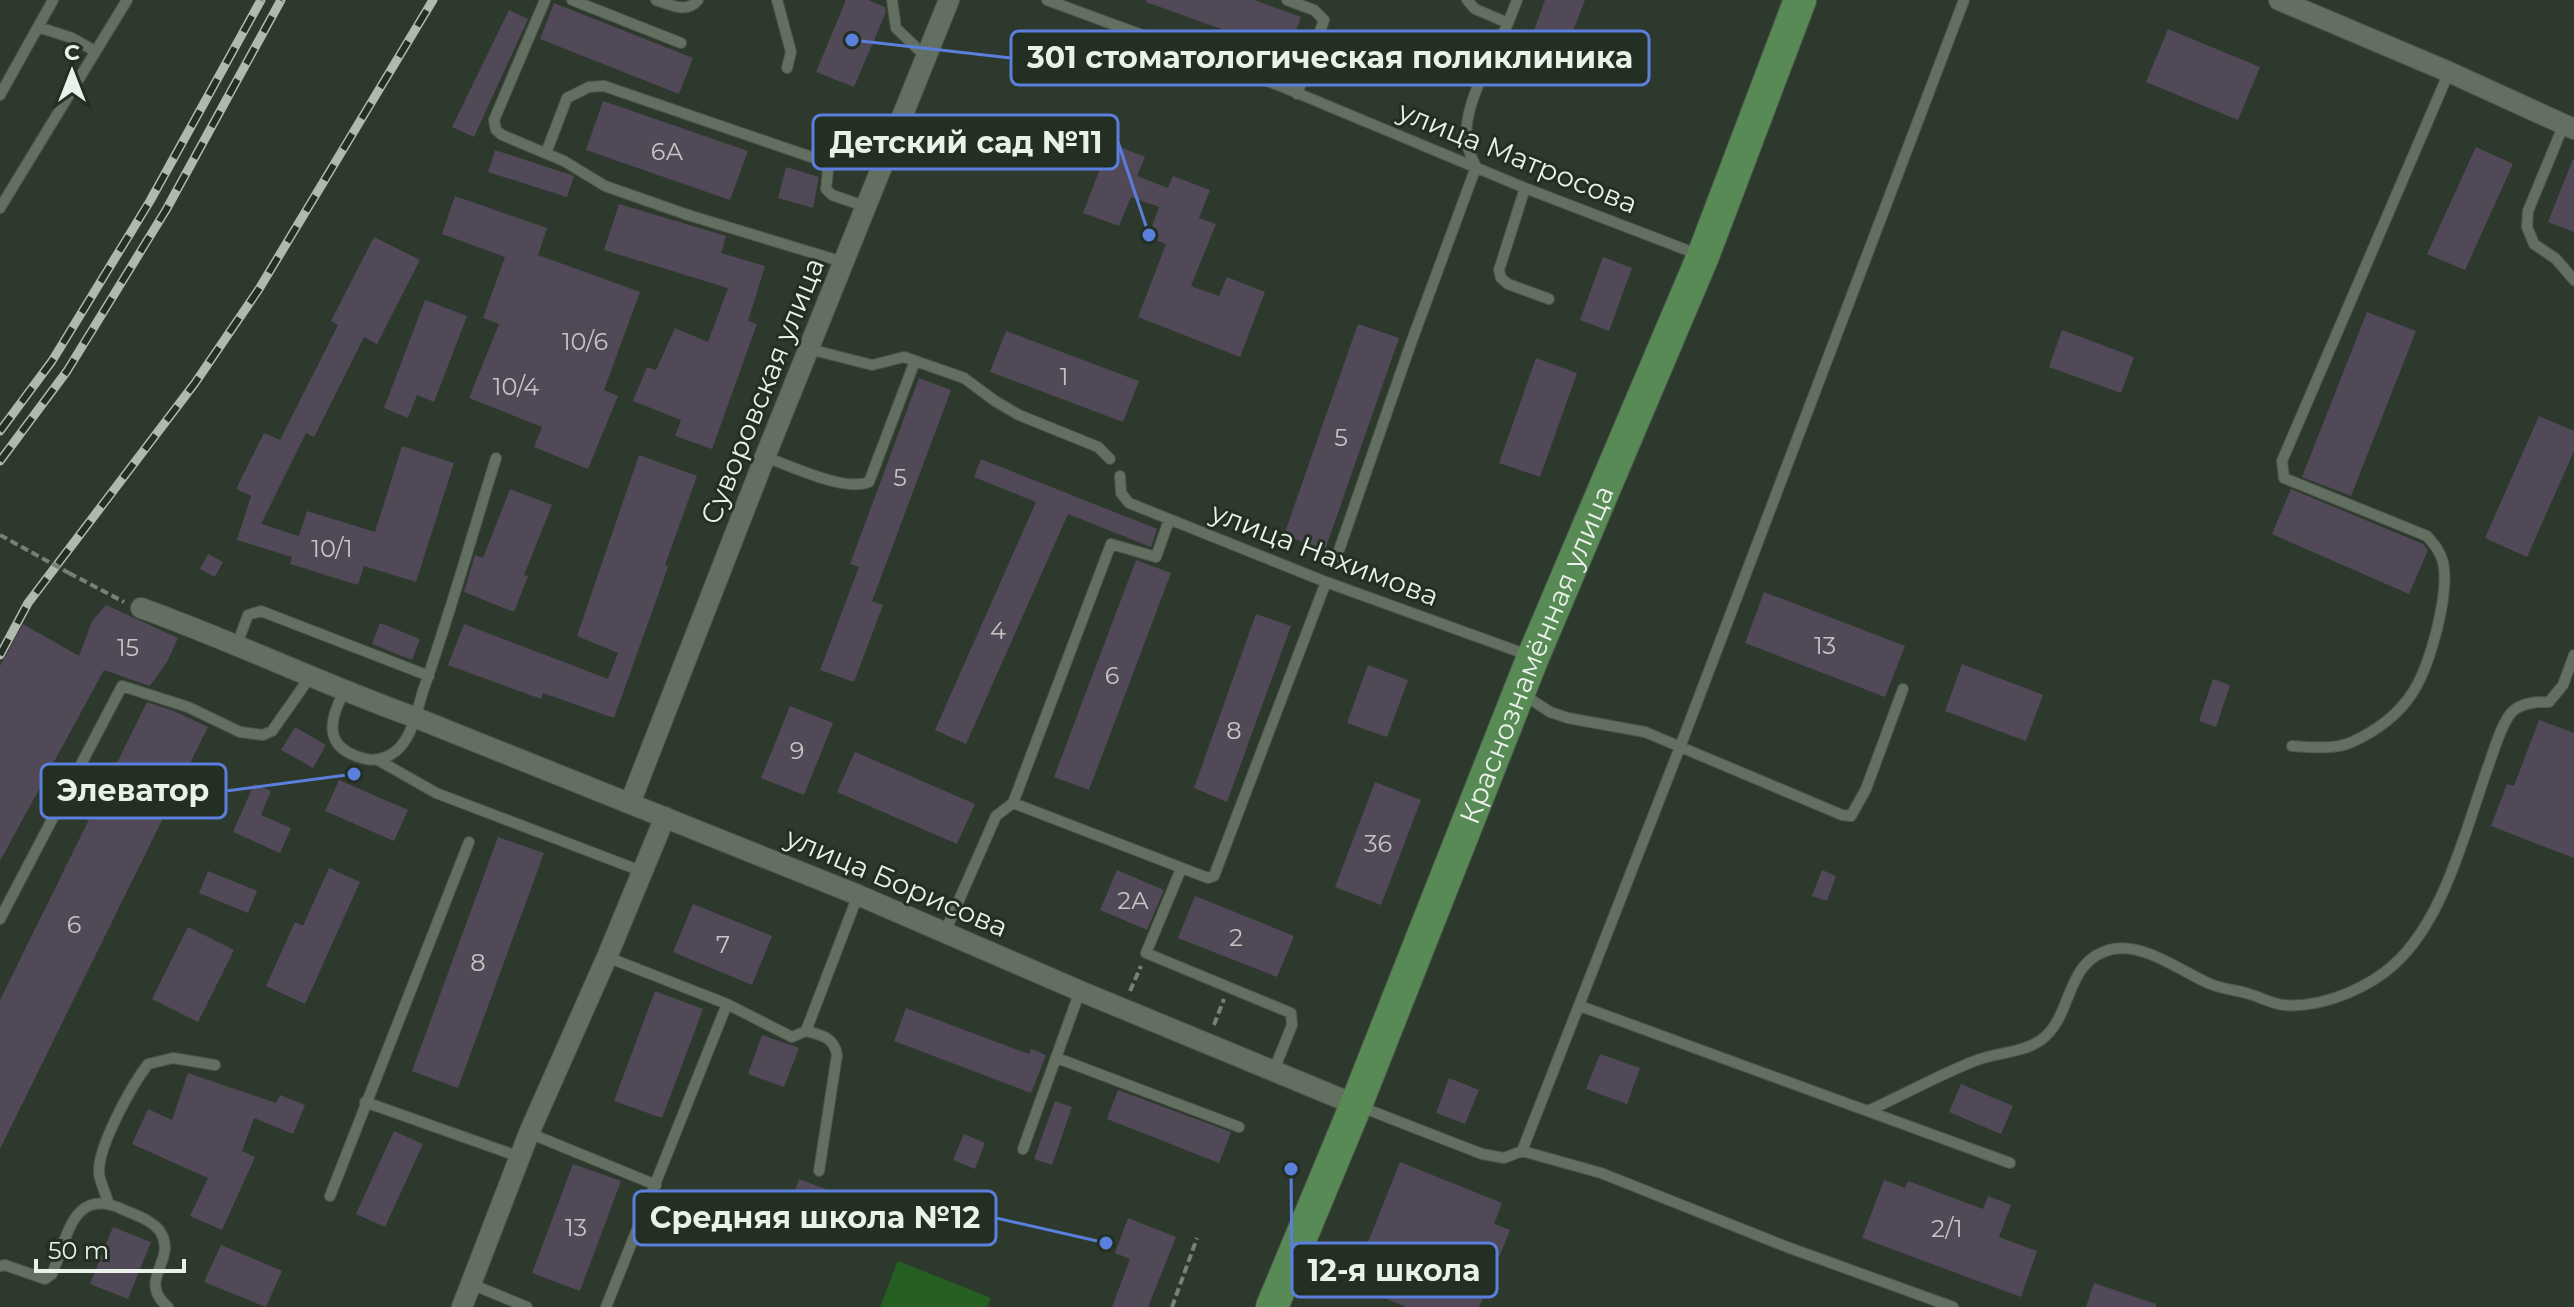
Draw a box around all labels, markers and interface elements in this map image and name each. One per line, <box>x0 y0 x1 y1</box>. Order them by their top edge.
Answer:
callout: 301 стоматологическая поликлиника <box>1011 31 1649 85</box>
north arrow <box>32 32 112 112</box>
text: С <box>64 39 80 66</box>
text: 301 стоматологическая поликлиника <box>1026 39 1633 76</box>
street label: улица Матросова <box>1392 93 1643 221</box>
callout: Детский сад №11 <box>813 115 1118 169</box>
text: Детский сад №11 <box>829 124 1103 161</box>
house number: 6А <box>651 137 683 166</box>
street label: Суворовская улица <box>693 253 831 529</box>
house number: 10/6 <box>562 327 608 356</box>
house number: 1 <box>1060 362 1068 391</box>
house number: 10/4 <box>493 372 539 401</box>
house number: 5 <box>1334 423 1348 452</box>
house number: 5 <box>893 463 907 492</box>
street label: Краснознамённая улица <box>1452 480 1621 829</box>
street label: улица Нахимова <box>1205 495 1444 613</box>
house number: 10/1 <box>311 534 353 563</box>
house number: 4 <box>990 616 1006 645</box>
house number: 13 <box>1814 631 1836 660</box>
house number: 15 <box>117 633 139 662</box>
house number: 6 <box>1105 661 1119 690</box>
house number: 8 <box>1226 716 1242 745</box>
house number: 9 <box>790 736 804 765</box>
callout: Элеватор <box>41 764 226 818</box>
text: Элеватор <box>57 772 209 809</box>
street label: улица Борисова <box>780 819 1013 944</box>
house number: 36 <box>1364 829 1392 858</box>
house number: 2А <box>1117 886 1149 915</box>
house number: 6 <box>67 910 81 939</box>
house number: 2 <box>1229 923 1243 952</box>
house number: 7 <box>716 930 730 959</box>
house number: 8 <box>470 948 486 977</box>
callout: Средняя школа №12 <box>634 1191 996 1245</box>
text: Средняя школа №12 <box>650 1199 980 1236</box>
house number: 13 <box>565 1213 587 1242</box>
house number: 2/1 <box>1931 1214 1963 1243</box>
scale bar <box>36 1223 184 1273</box>
text: 50 m <box>48 1236 109 1265</box>
callout: 12-я школа <box>1292 1243 1497 1297</box>
text: 12-я школа <box>1308 1252 1480 1289</box>

